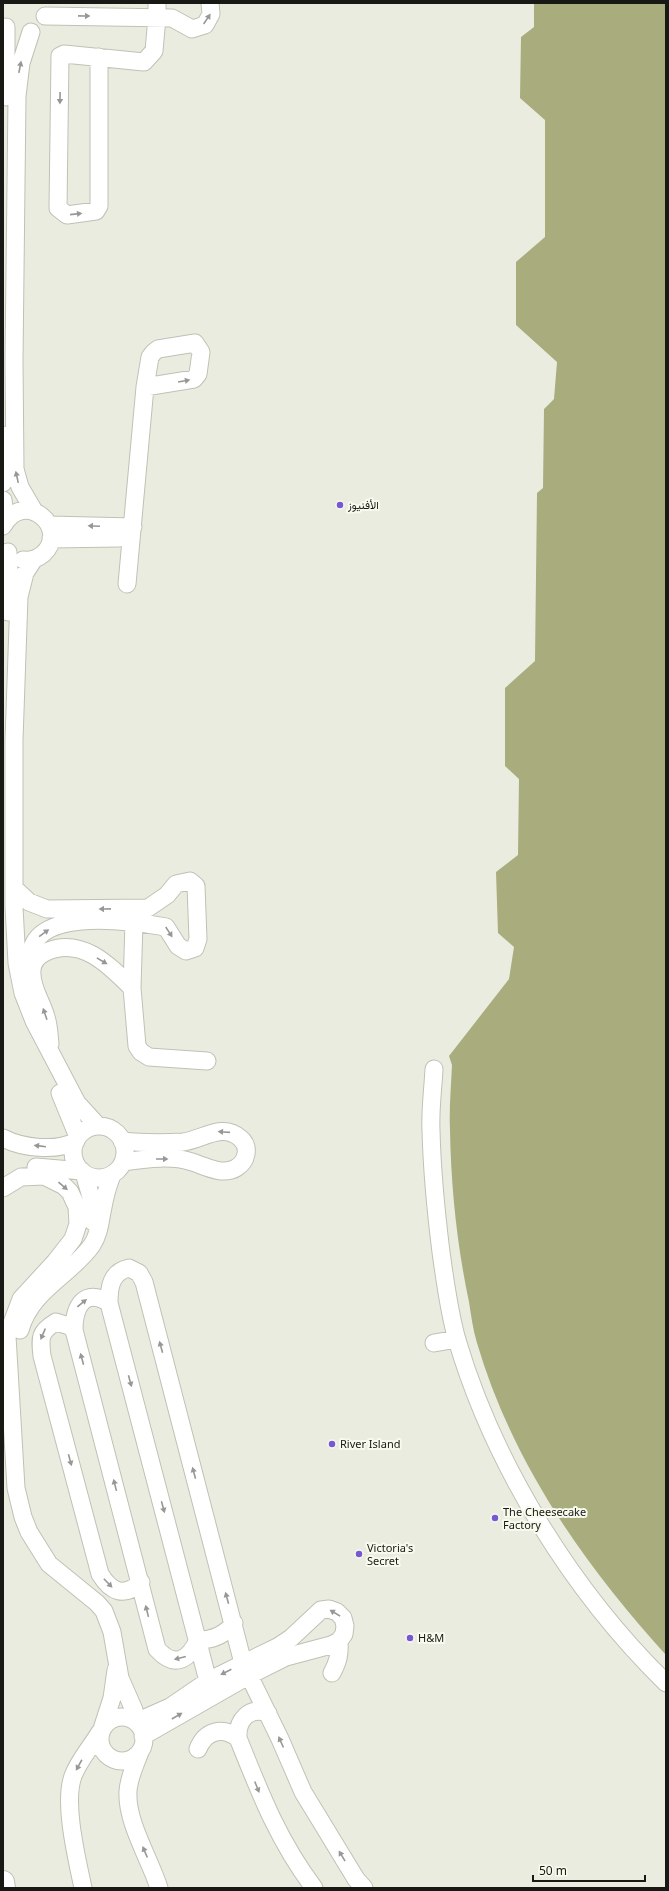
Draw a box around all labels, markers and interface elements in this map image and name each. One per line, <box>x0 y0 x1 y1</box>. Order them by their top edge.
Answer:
one-way arrow <box>78 13 90 20</box>
one-way arrow <box>204 14 211 25</box>
one-way arrow <box>18 61 24 73</box>
one-way arrow <box>57 92 63 105</box>
one-way arrow <box>70 210 82 217</box>
one-way arrow <box>177 377 190 383</box>
one-way arrow <box>13 470 19 483</box>
place label: الأفنيوز <box>347 497 379 512</box>
marker: الأفنيوز <box>335 500 345 510</box>
one-way arrow <box>87 523 100 529</box>
one-way arrow <box>98 906 111 912</box>
one-way arrow <box>165 927 173 937</box>
one-way arrow <box>38 929 49 937</box>
one-way arrow <box>96 957 108 964</box>
one-way arrow <box>41 1007 47 1019</box>
one-way arrow <box>218 1129 230 1136</box>
one-way arrow <box>33 1143 46 1150</box>
one-way arrow <box>156 1156 169 1162</box>
one-way arrow <box>58 1182 69 1191</box>
one-way arrow <box>77 1299 88 1308</box>
one-way arrow <box>40 1329 46 1341</box>
one-way arrow <box>158 1341 164 1353</box>
one-way arrow <box>79 1353 85 1365</box>
one-way arrow <box>127 1375 133 1388</box>
place label: River Island <box>340 1436 400 1451</box>
marker: River Island <box>327 1439 337 1449</box>
one-way arrow <box>67 1454 73 1466</box>
one-way arrow <box>191 1466 197 1478</box>
one-way arrow <box>112 1478 118 1491</box>
one-way arrow <box>160 1501 166 1513</box>
place label: The Cheesecake Factory <box>503 1504 586 1532</box>
marker: The Cheesecake Factory <box>490 1513 500 1523</box>
place label: Victoria's Secret <box>367 1540 413 1568</box>
marker: Victoria's Secret <box>354 1549 364 1559</box>
one-way arrow <box>103 1578 112 1588</box>
one-way arrow <box>224 1592 230 1604</box>
one-way arrow <box>144 1604 150 1617</box>
one-way arrow <box>329 1609 341 1616</box>
place label: H&M <box>418 1630 444 1645</box>
marker: H&M <box>405 1633 415 1643</box>
one-way arrow <box>173 1656 186 1662</box>
one-way arrow <box>220 1669 232 1675</box>
one-way arrow <box>171 1713 183 1720</box>
one-way arrow <box>278 1736 284 1747</box>
one-way arrow <box>75 1759 82 1771</box>
one-way arrow <box>255 1782 261 1794</box>
one-way arrow <box>142 1845 148 1857</box>
one-way arrow <box>338 1851 346 1861</box>
scale bar <box>533 1857 645 1883</box>
text: 50 m <box>539 1862 567 1879</box>

